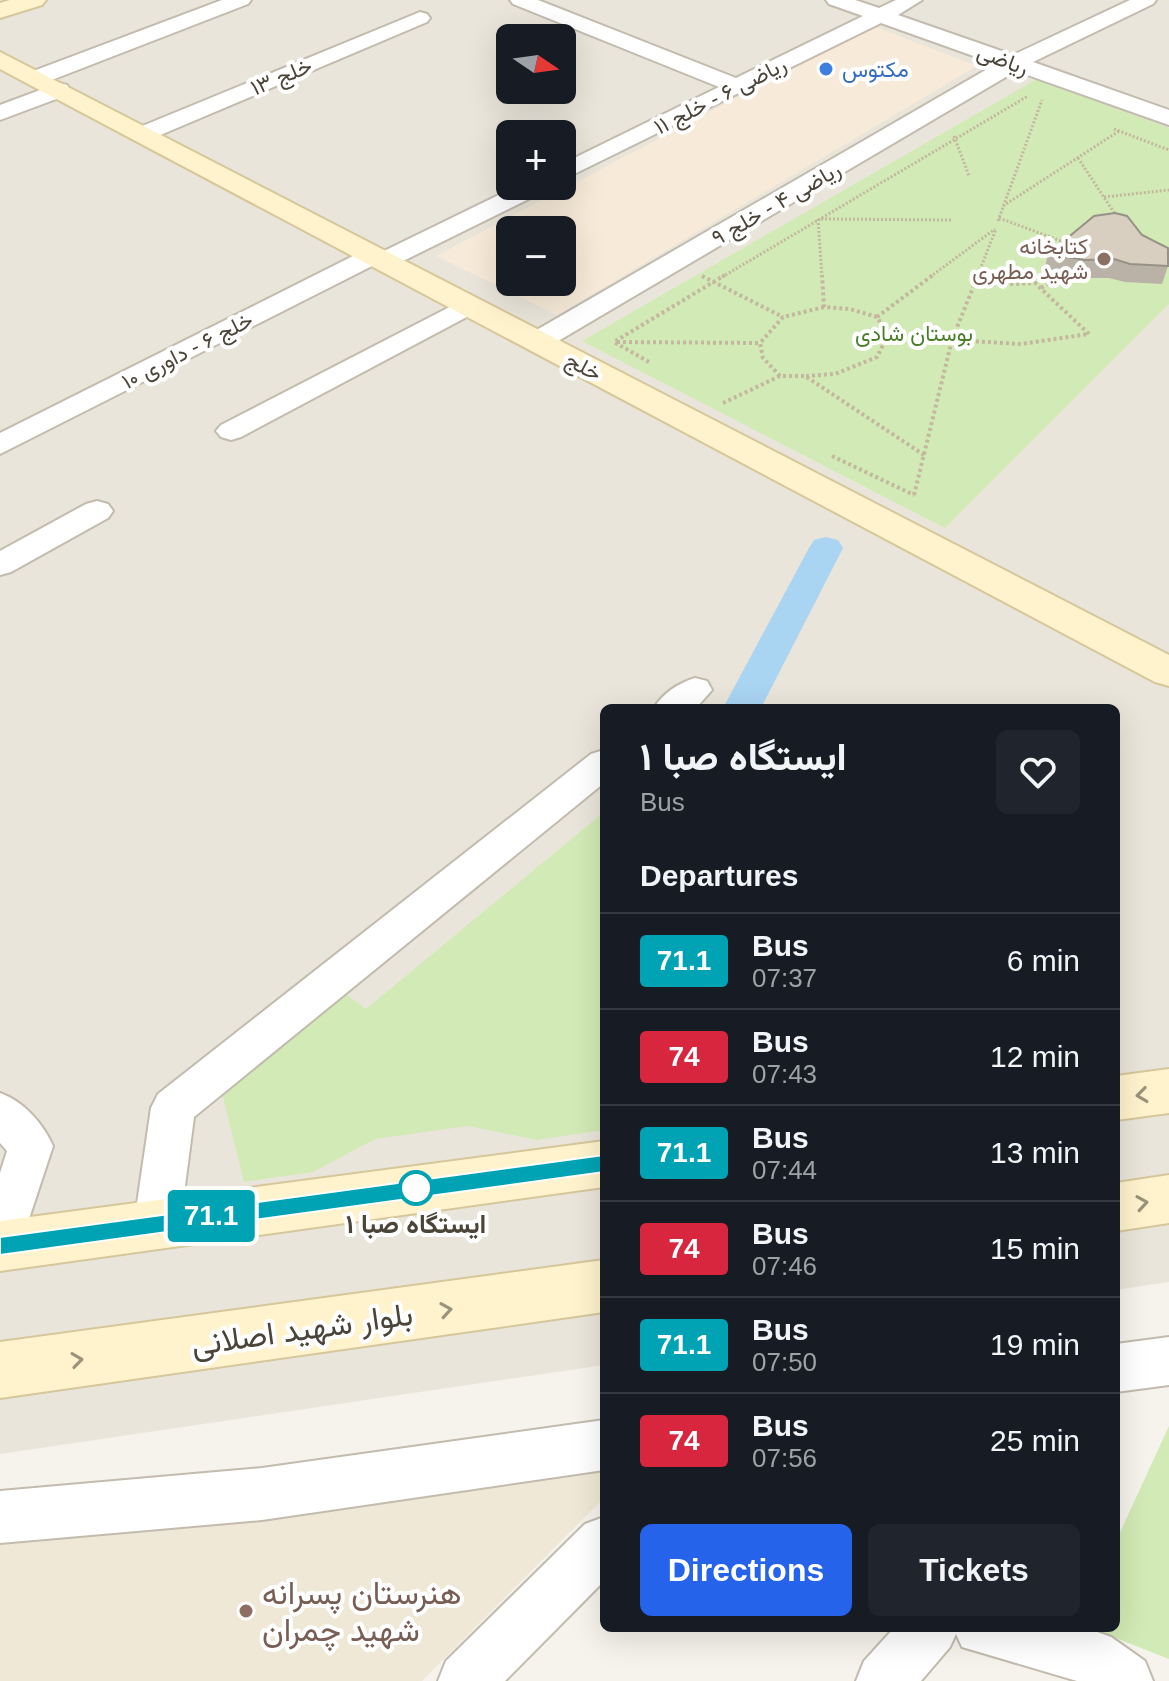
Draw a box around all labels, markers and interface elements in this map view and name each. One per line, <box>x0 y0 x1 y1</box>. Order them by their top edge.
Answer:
north arrow <box>496 24 576 104</box>
map controls <box>496 24 576 296</box>
street label: ریاضی <box>973 39 1032 81</box>
street label: ریاضی ۶ - خلج ۱۱ <box>650 51 791 141</box>
street label: خلج ۱۳ <box>247 52 316 102</box>
place label: مکتوس <box>842 57 909 83</box>
marker: مکتوس <box>817 60 835 78</box>
button: + <box>496 120 576 200</box>
street label: ریاضی ۴ - خلج ۹ <box>707 156 846 252</box>
button: − <box>496 216 576 296</box>
place label: کتابخانه شهید مطهری <box>972 234 1088 285</box>
marker: کتابخانه شهید مطهری <box>1095 250 1113 268</box>
street label: خلج ۶ - داوری ۱۰ <box>118 307 258 396</box>
park label: بوستان شادی <box>855 321 973 347</box>
street label: خلج <box>561 347 606 388</box>
button: heart <box>996 730 1080 814</box>
text: ایستگاه صبا ۱ <box>640 736 847 778</box>
text: Bus <box>640 787 685 817</box>
text: Departures <box>640 859 798 892</box>
text: Bus <box>752 929 809 962</box>
text: 6 min <box>1007 944 1080 977</box>
text: 71.1 <box>657 945 711 976</box>
text: 07:37 <box>752 963 817 993</box>
text: Bus <box>752 1025 809 1058</box>
text: 12 min <box>990 1040 1080 1073</box>
text: 74 <box>668 1041 700 1072</box>
text: 07:43 <box>752 1059 817 1089</box>
one-way arrow <box>1136 1086 1149 1103</box>
text: Bus <box>752 1121 809 1154</box>
text: 13 min <box>990 1136 1080 1169</box>
text: 71.1 <box>657 1137 711 1168</box>
text: 07:44 <box>752 1155 817 1185</box>
marker: ایستگاه صبا ۱ <box>399 1171 433 1205</box>
line badge: 71.1 <box>155 1190 267 1242</box>
one-way arrow <box>1136 1195 1149 1212</box>
text: 71.1 <box>184 1200 238 1231</box>
place label: ایستگاه صبا ۱ <box>346 1209 486 1239</box>
text: Bus <box>752 1217 809 1250</box>
text: 15 min <box>990 1232 1080 1265</box>
text: 74 <box>668 1233 700 1264</box>
text: 07:46 <box>752 1251 817 1281</box>
street label: بلوار شهید اصلانی <box>189 1296 415 1364</box>
one-way arrow <box>439 1302 453 1319</box>
text: Bus <box>752 1313 809 1346</box>
text: 19 min <box>990 1328 1080 1361</box>
text: 71.1 <box>657 1329 711 1360</box>
text: 07:50 <box>752 1347 817 1377</box>
one-way arrow <box>70 1352 84 1369</box>
text: Bus <box>752 1409 809 1442</box>
text: 25 min <box>990 1424 1080 1457</box>
text: 74 <box>668 1425 700 1456</box>
text: 07:56 <box>752 1443 817 1473</box>
button: Directions <box>640 1524 852 1616</box>
button: Tickets <box>868 1524 1080 1616</box>
place label: هنرستان پسرانه شهید چمران <box>262 1575 462 1652</box>
marker: هنرستان پسرانه شهید چمران <box>237 1602 255 1620</box>

